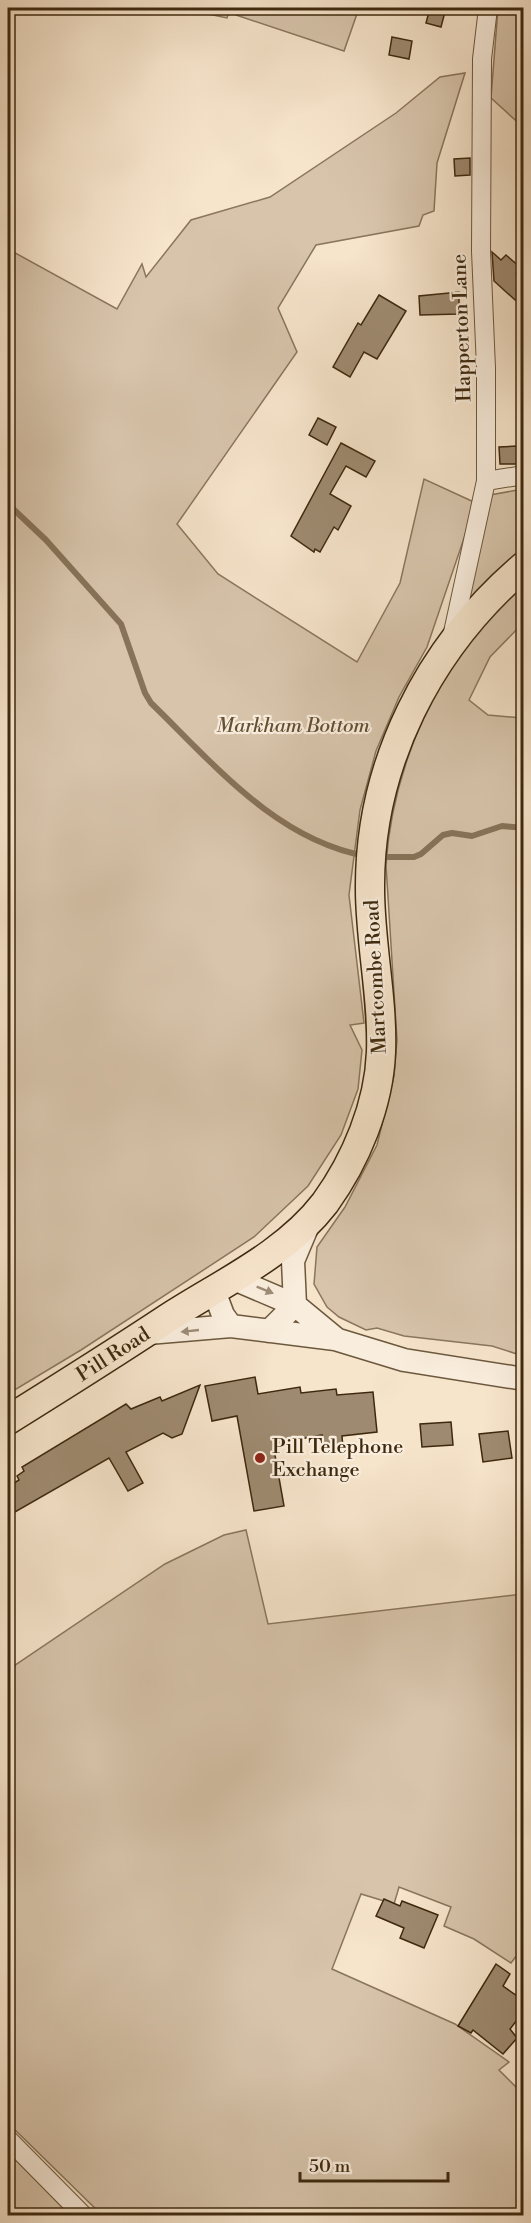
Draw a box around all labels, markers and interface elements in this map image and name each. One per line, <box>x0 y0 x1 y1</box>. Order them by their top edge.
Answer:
street label: Happerton Lane <box>447 254 478 402</box>
park label: Markham Bottom <box>216 714 370 739</box>
street label: Martcombe Road <box>360 898 393 1055</box>
one-way arrow <box>256 1286 274 1296</box>
street label: Pill Road <box>72 1322 156 1388</box>
one-way arrow <box>180 1326 199 1335</box>
place label: Pill Telephone Exchange <box>272 1435 403 1483</box>
marker: Pill Telephone Exchange <box>253 1451 267 1465</box>
scale bar <box>300 2145 448 2183</box>
text: 50 m <box>309 2155 351 2178</box>

